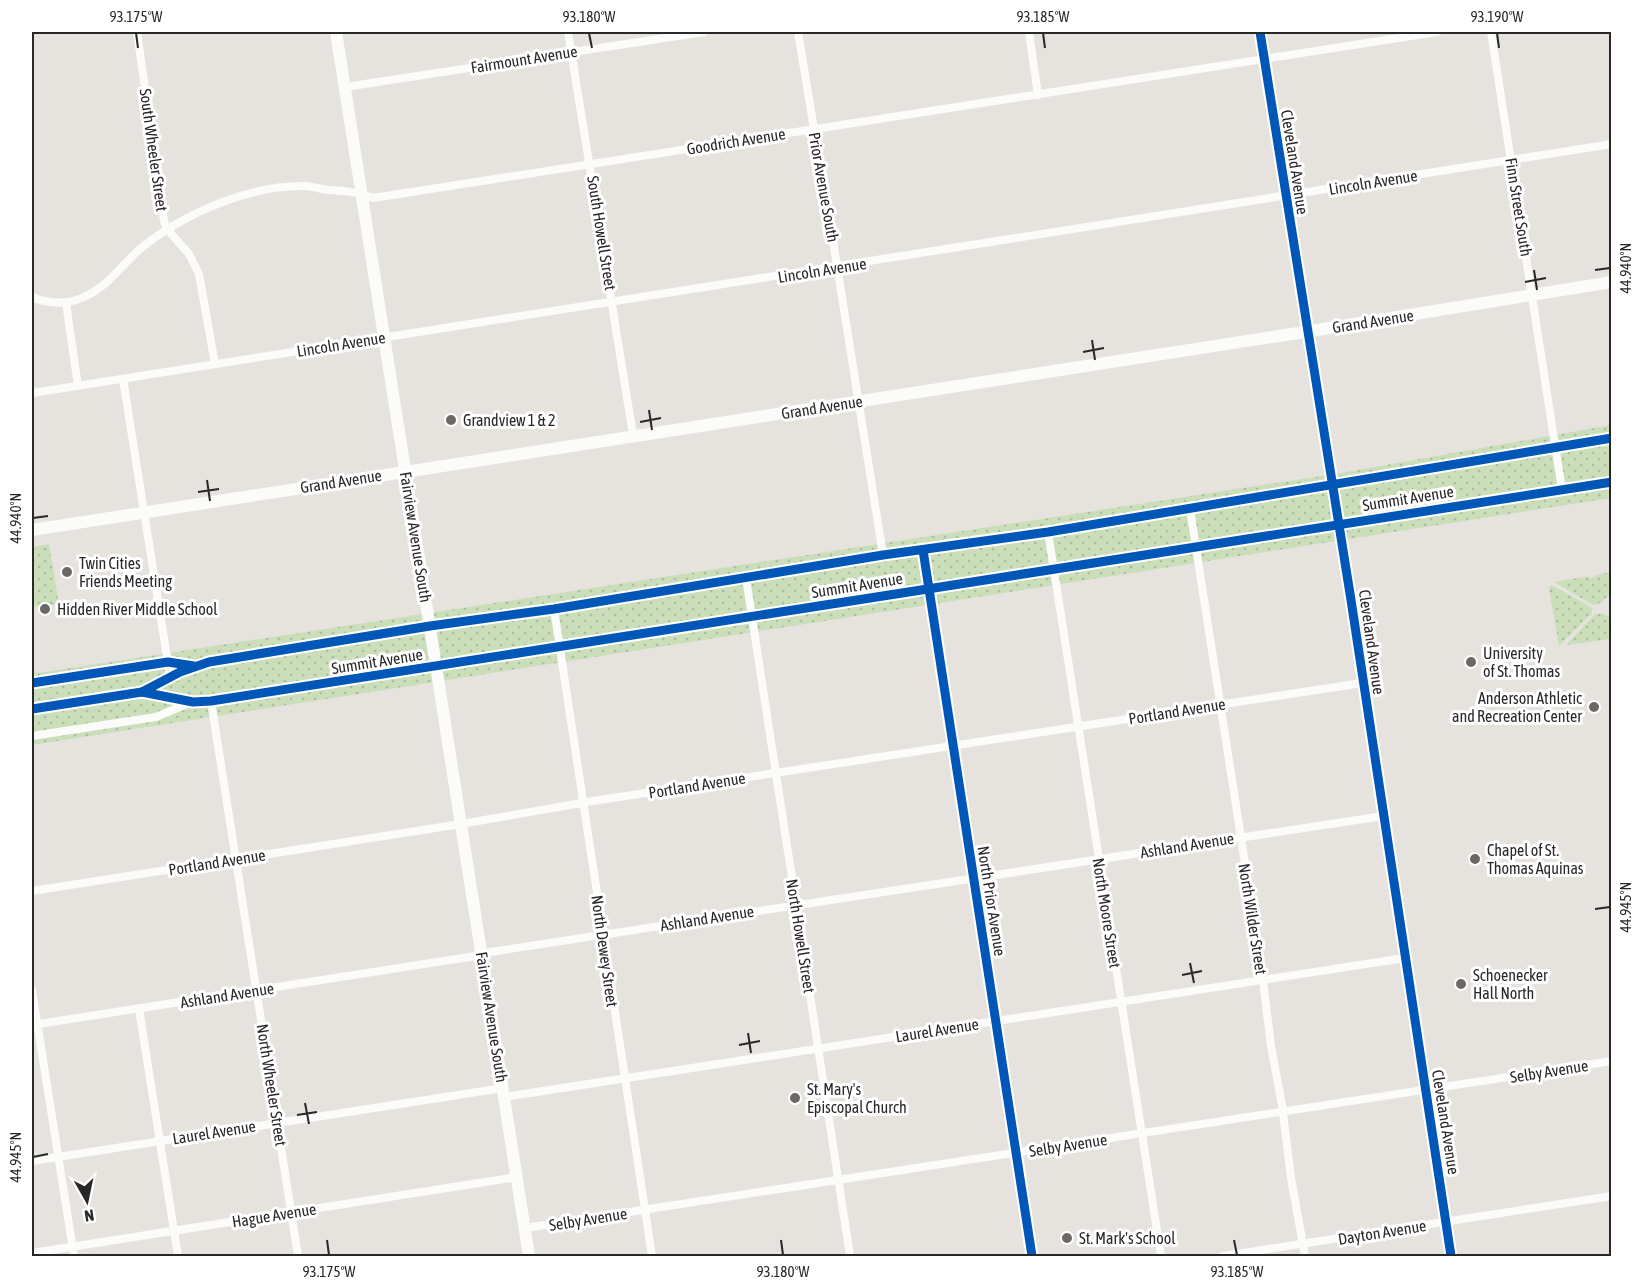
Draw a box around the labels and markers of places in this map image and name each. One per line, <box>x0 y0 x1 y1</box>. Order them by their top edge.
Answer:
place label: Grandview 1 & 2 <box>463 411 556 429</box>
marker: Grandview 1 & 2 <box>444 413 458 427</box>
place label: Twin Cities Friends Meeting <box>79 554 172 591</box>
marker: Twin Cities Friends Meeting <box>60 565 74 579</box>
place label: Hidden River Middle School <box>57 600 218 618</box>
marker: Hidden River Middle School <box>38 602 52 616</box>
place label: University of St. Thomas <box>1483 644 1560 680</box>
marker: University of St. Thomas <box>1464 655 1478 669</box>
place label: Anderson Athletic and Recreation Center <box>1452 689 1582 725</box>
marker: Anderson Athletic and Recreation Center <box>1587 700 1601 714</box>
place label: Chapel of St. Thomas Aquinas <box>1487 841 1584 878</box>
marker: Chapel of St. Thomas Aquinas <box>1468 852 1482 866</box>
place label: Schoenecker Hall North <box>1473 966 1548 1002</box>
marker: Schoenecker Hall North <box>1454 977 1468 991</box>
place label: St. Mary's Episcopal Church <box>807 1080 907 1117</box>
marker: St. Mary's Episcopal Church <box>788 1091 802 1105</box>
place label: St. Mark's School <box>1079 1229 1176 1247</box>
marker: St. Mark's School <box>1060 1231 1074 1245</box>

